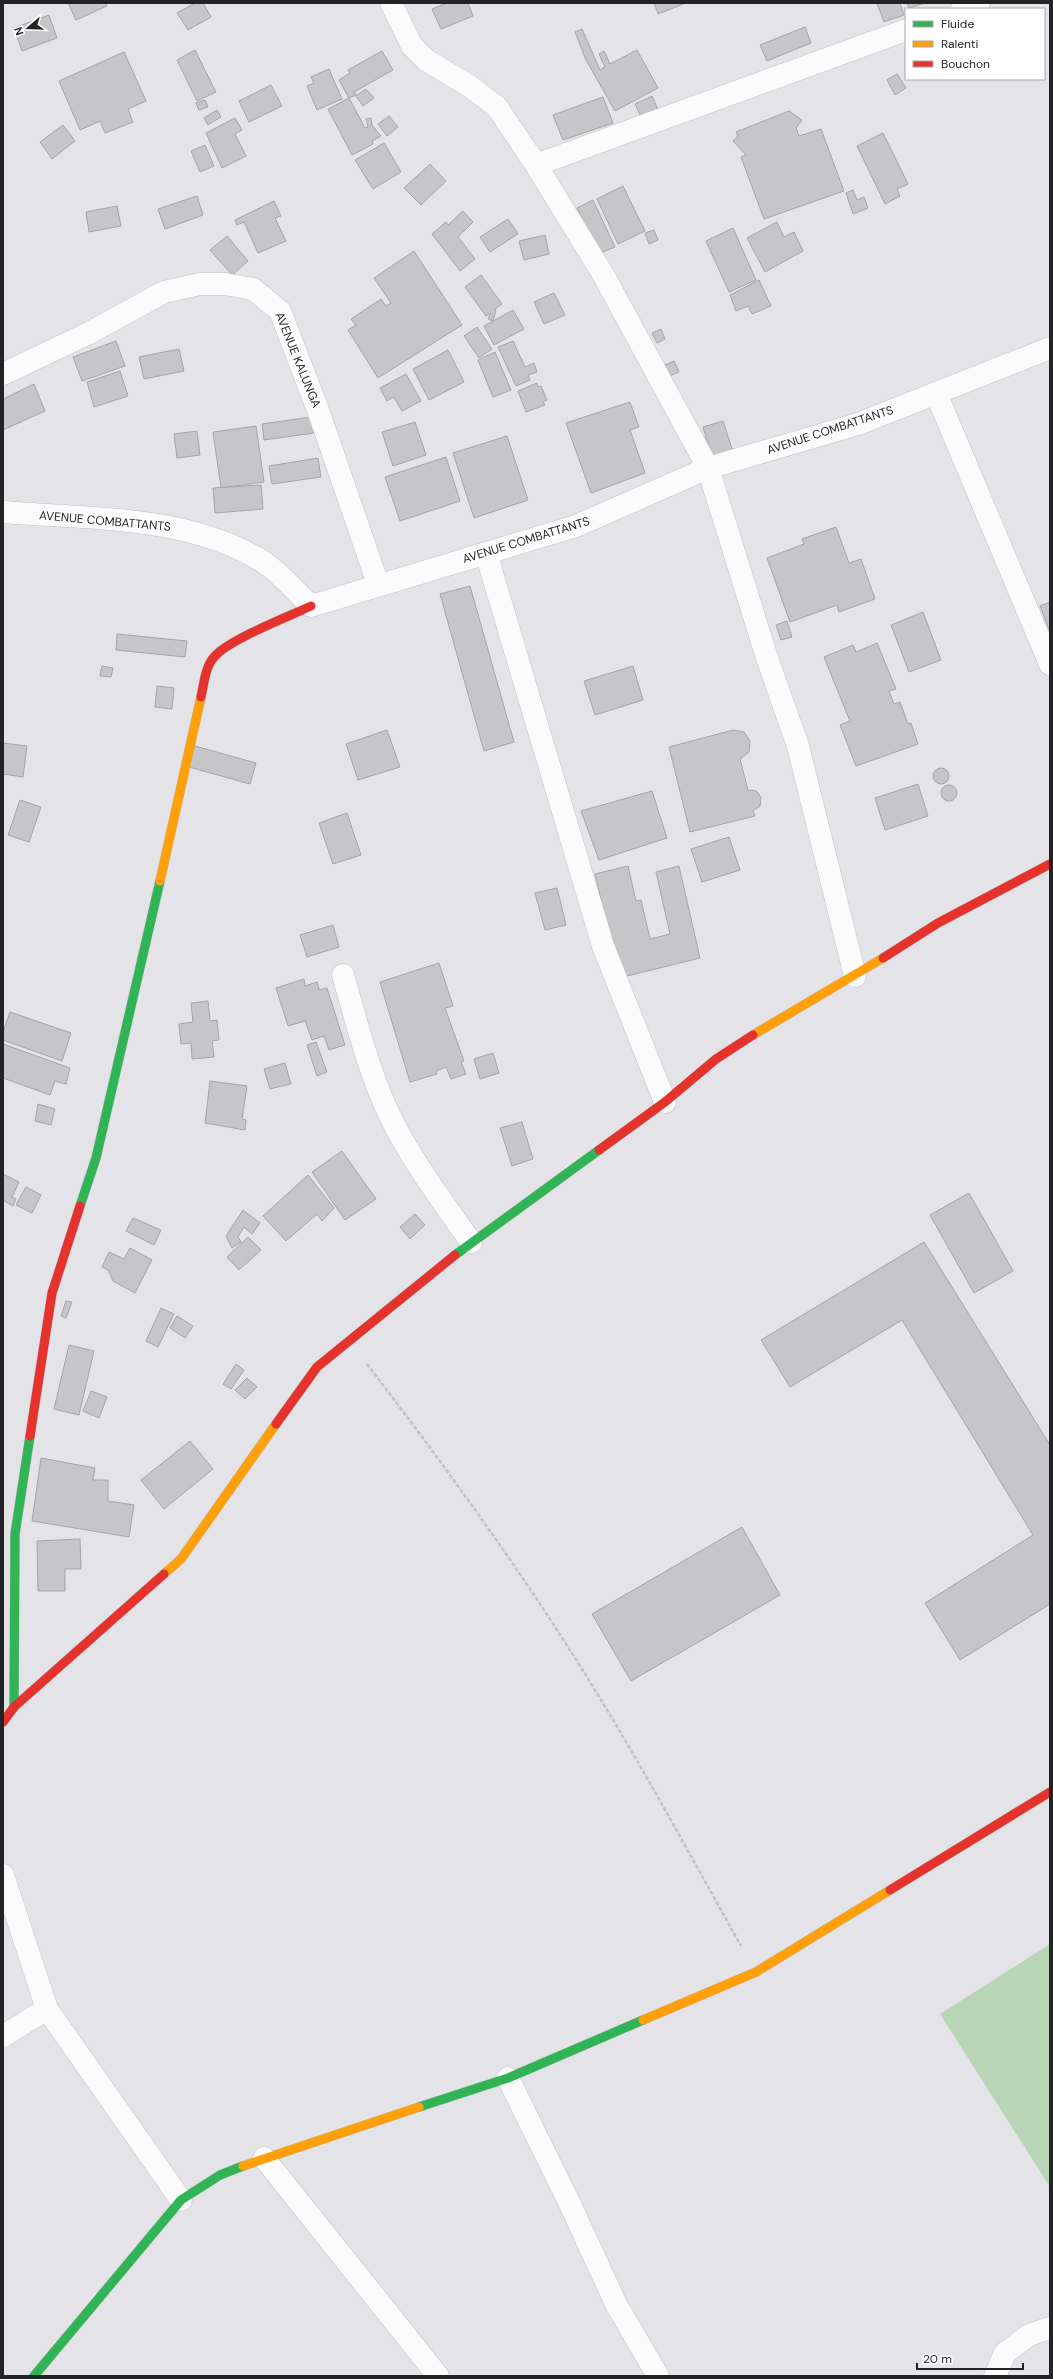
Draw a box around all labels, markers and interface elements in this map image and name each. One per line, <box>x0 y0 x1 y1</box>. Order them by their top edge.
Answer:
north arrow <box>8 8 48 48</box>
legend <box>905 8 1045 80</box>
text: Fluide <box>941 16 974 32</box>
text: N <box>11 25 26 37</box>
text: Ralenti <box>941 36 979 52</box>
text: Bouchon <box>941 56 990 72</box>
street label: AVENUE KALUNGA <box>271 310 325 410</box>
street label: AVENUE COMBATTANTS <box>765 402 895 458</box>
street label: AVENUE COMBATTANTS <box>38 507 172 535</box>
street label: AVENUE COMBATTANTS <box>460 513 592 567</box>
scale bar <box>917 2345 1023 2371</box>
text: 20 m <box>923 2351 952 2367</box>

